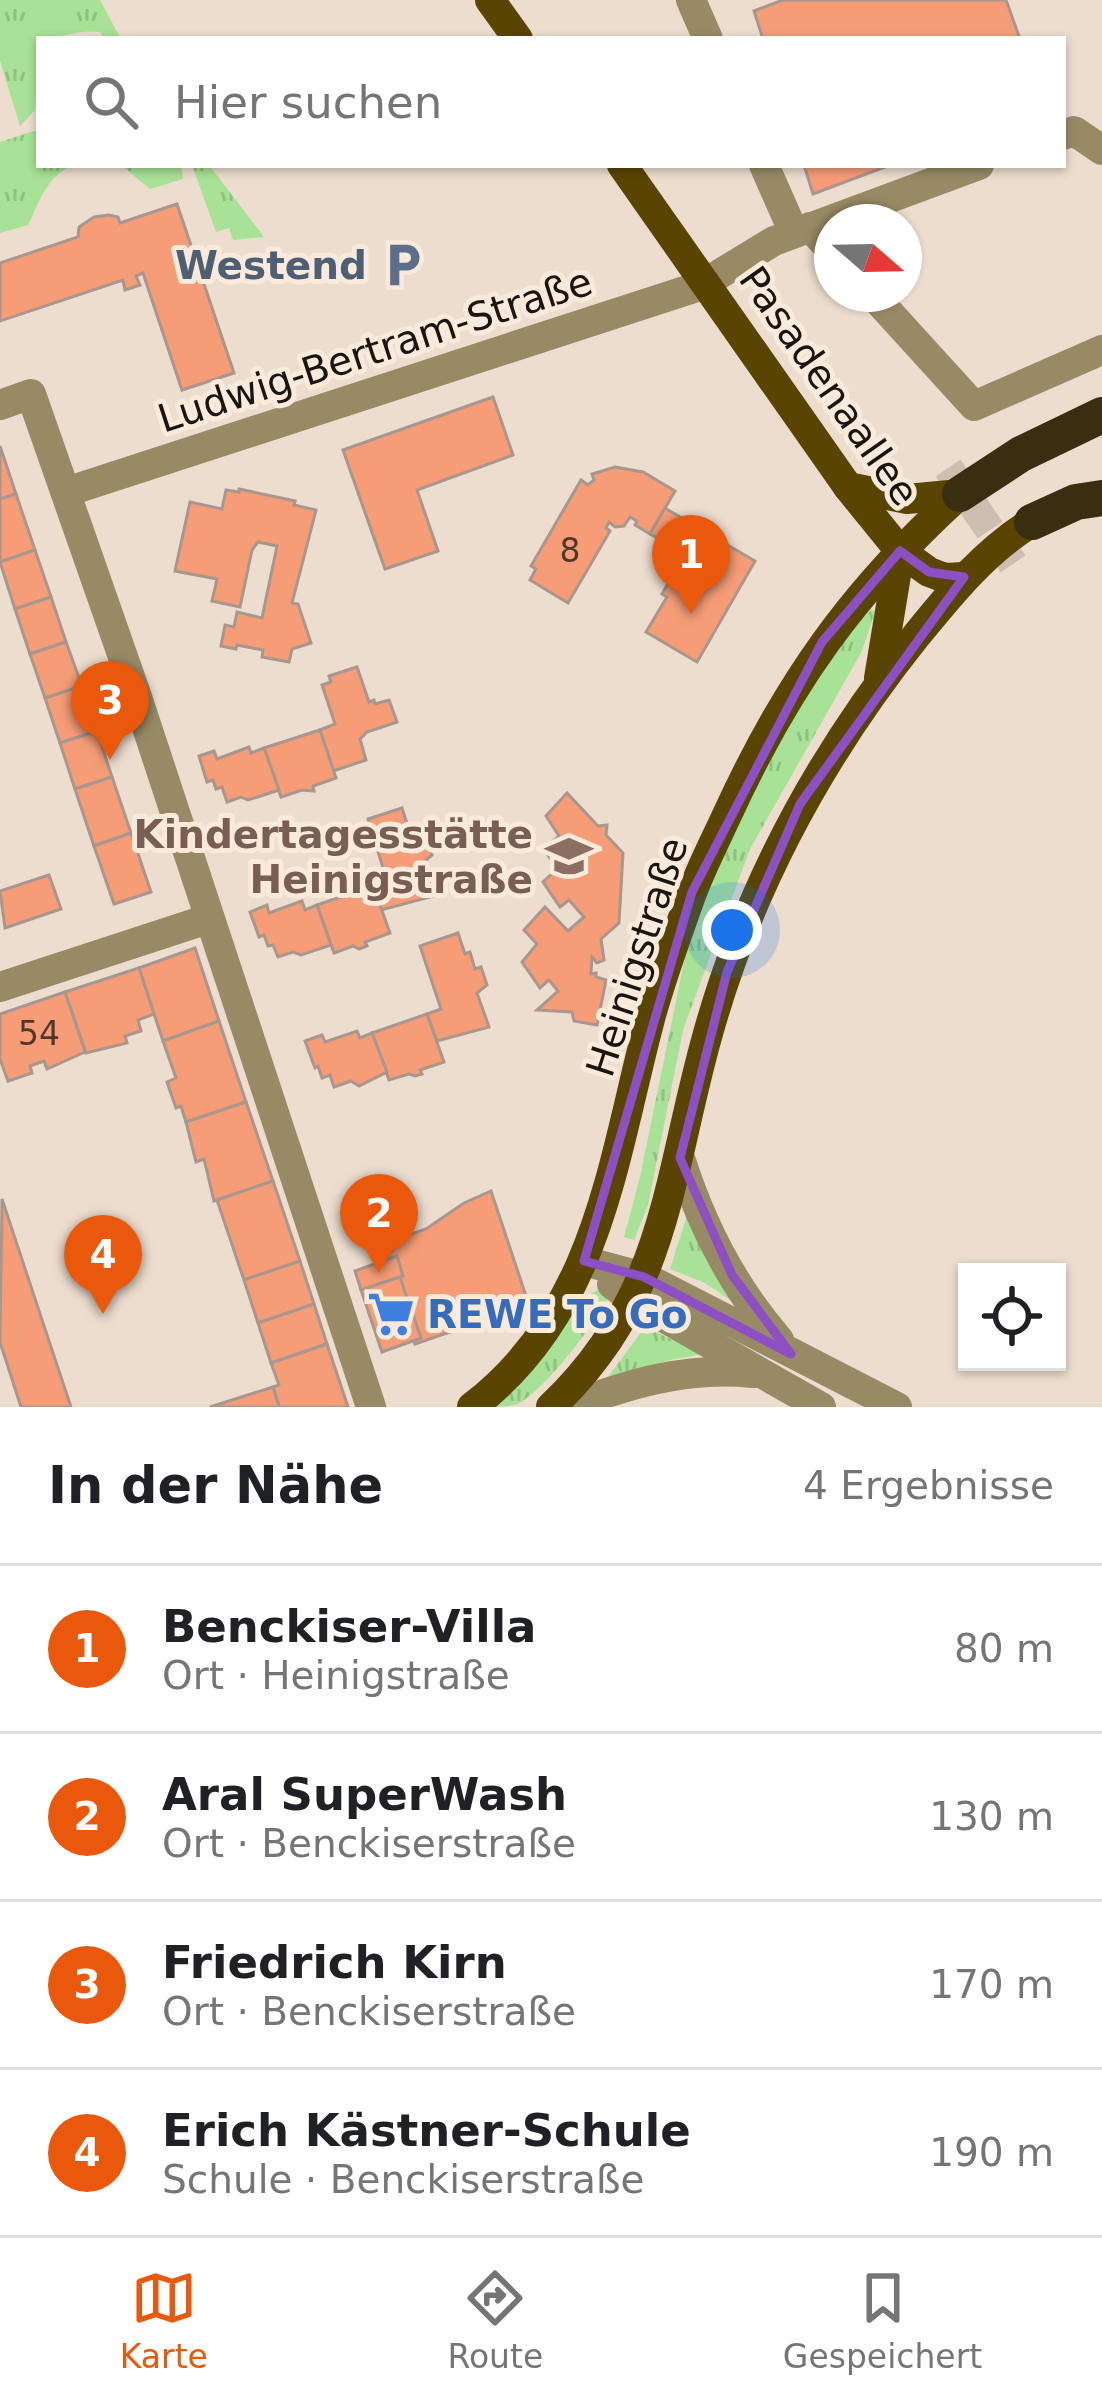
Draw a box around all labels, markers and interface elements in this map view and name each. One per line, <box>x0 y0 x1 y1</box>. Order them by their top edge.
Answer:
search box <box>36 36 1066 168</box>
icon: search <box>78 69 144 135</box>
text: Hier suchen <box>174 76 442 129</box>
north arrow <box>814 204 922 312</box>
parking icon: Westend <box>378 240 428 290</box>
place label: Westend <box>175 243 367 288</box>
street label: Pasadenaallee <box>730 258 928 514</box>
street label: Ludwig-Bertram-Straße <box>152 259 598 441</box>
pin: 1 <box>652 515 730 614</box>
house number: 8 <box>560 531 581 570</box>
pin: 3 <box>71 661 149 760</box>
place label: Kindertagesstätte Heinigstraße <box>134 812 533 902</box>
school or university icon: Kindertagesstätte Heinigstraße <box>544 831 594 881</box>
street label: Heinigstraße <box>577 832 697 1082</box>
your location <box>702 900 762 960</box>
house number: 54 <box>18 1014 60 1053</box>
pin: 2 <box>340 1174 418 1273</box>
pin: 4 <box>64 1215 142 1314</box>
map controls <box>958 1263 1066 1371</box>
button: locate <box>958 1263 1066 1371</box>
supermarket icon: REWE To Go <box>366 1289 416 1339</box>
place label: REWE To Go <box>427 1292 688 1337</box>
text: In der Nähe <box>48 1456 383 1515</box>
text: 4 Ergebnisse <box>803 1463 1054 1508</box>
text: Benckiser-Villa <box>162 1600 536 1653</box>
text: 1 <box>73 1626 101 1671</box>
text: 80 m <box>954 1626 1054 1671</box>
text: Ort · Heinigstraße <box>162 1653 510 1698</box>
text: Aral SuperWash <box>162 1768 567 1821</box>
text: 2 <box>73 1794 101 1839</box>
text: 130 m <box>929 1794 1054 1839</box>
text: Ort · Benckiserstraße <box>162 1821 576 1866</box>
text: Friedrich Kirn <box>162 1936 507 1989</box>
text: 3 <box>73 1962 101 2007</box>
text: 170 m <box>929 1962 1054 2007</box>
text: Ort · Benckiserstraße <box>162 1989 576 2034</box>
text: Erich Kästner-Schule <box>162 2104 691 2157</box>
text: 4 <box>73 2130 101 2175</box>
text: 190 m <box>929 2130 1054 2175</box>
text: Schule · Benckiserstraße <box>162 2157 644 2202</box>
tab: Karte <box>120 2265 208 2376</box>
tab: Route <box>447 2265 543 2376</box>
tab: Gespeichert <box>783 2265 982 2376</box>

